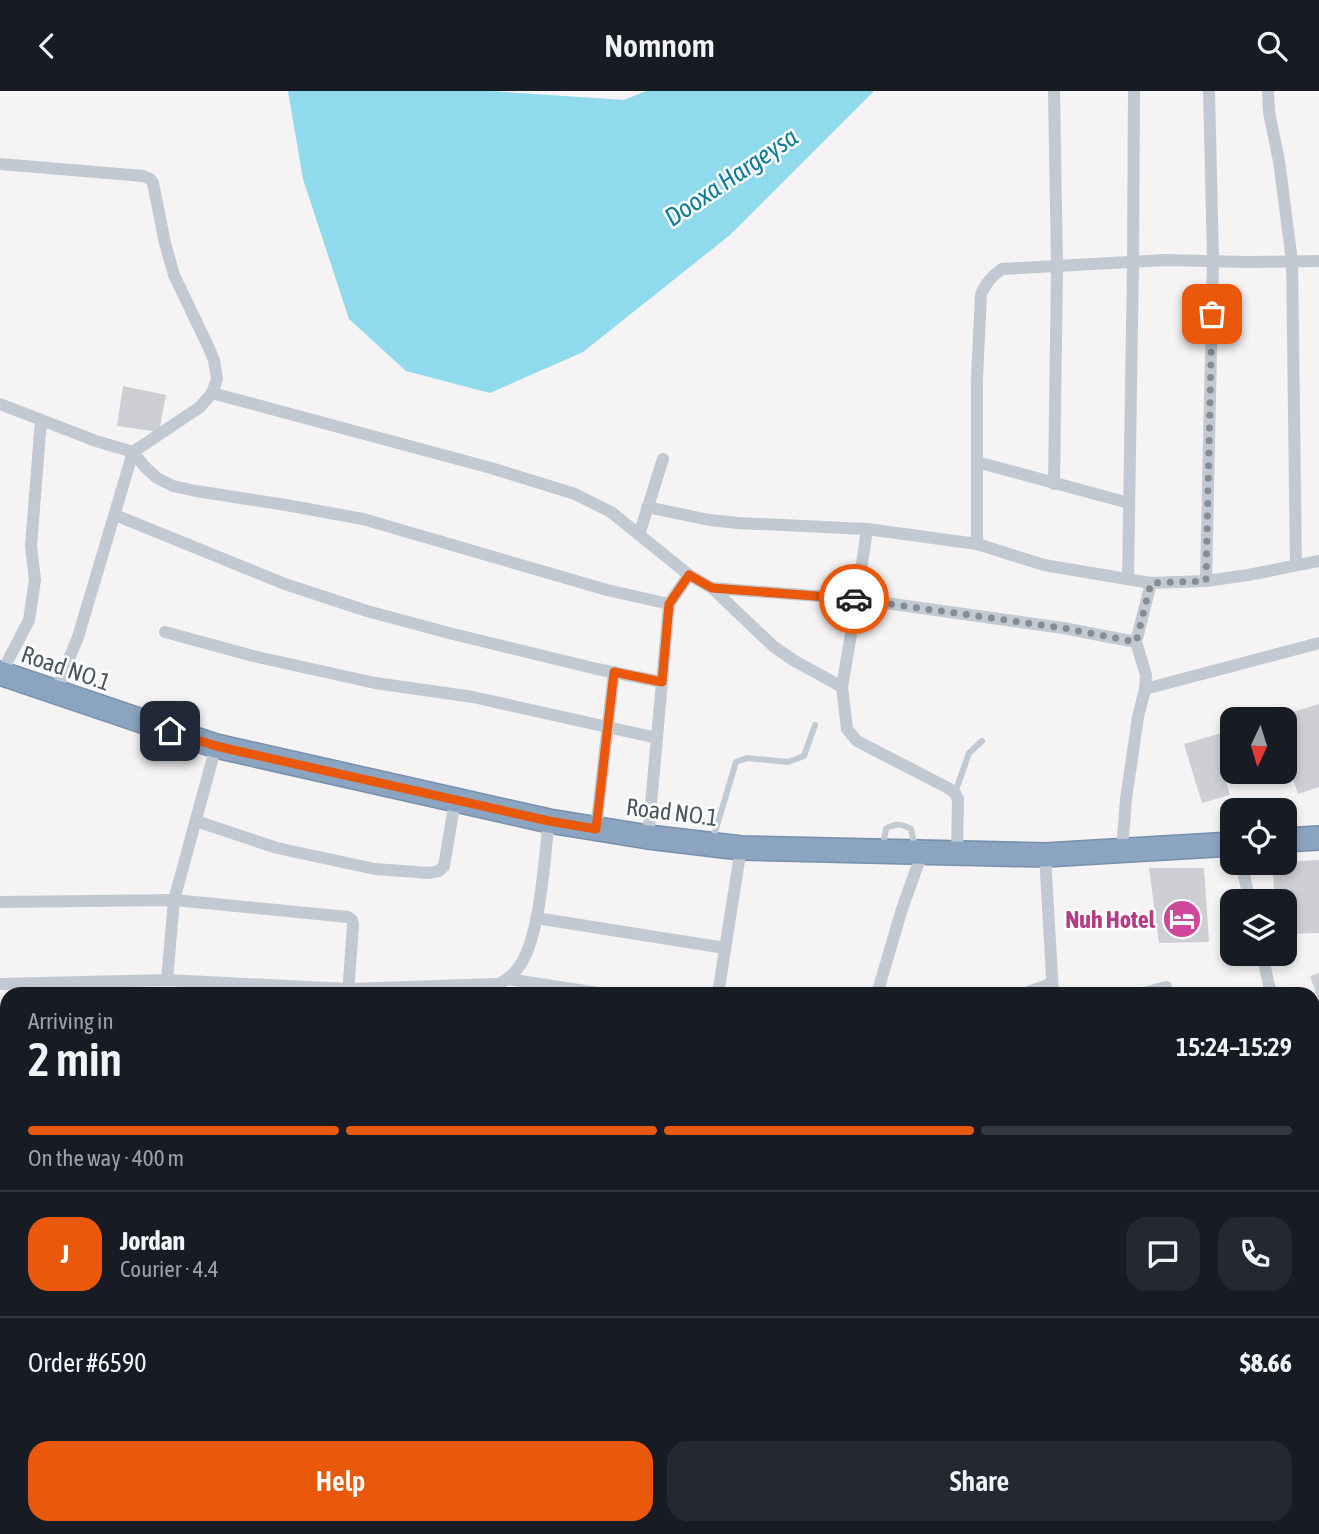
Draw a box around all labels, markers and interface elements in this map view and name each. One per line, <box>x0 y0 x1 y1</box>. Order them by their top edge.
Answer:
icon: back <box>28 27 66 65</box>
text: Nomnom <box>604 27 715 64</box>
icon: search <box>1253 27 1291 65</box>
water label: Dooxa Hargeysa <box>659 122 803 232</box>
pin <box>1182 284 1242 344</box>
icon: bag <box>1193 295 1231 333</box>
courier <box>819 564 889 634</box>
icon: car <box>835 580 873 618</box>
street label: Road NO.1 <box>18 640 114 696</box>
pin <box>140 701 200 761</box>
north arrow <box>1220 707 1297 784</box>
map controls <box>1220 707 1297 966</box>
icon: home <box>151 712 189 750</box>
street label: Road NO.1 <box>625 793 719 831</box>
button: locate <box>1220 798 1297 875</box>
button: layers <box>1220 889 1297 966</box>
hotel icon: Nuh Hotel <box>1161 898 1203 940</box>
place label: Nuh Hotel <box>1065 906 1156 933</box>
text: Arriving in <box>28 1008 114 1034</box>
text: 15:24–15:29 <box>1176 1032 1292 1062</box>
text: 2 min <box>28 1033 122 1086</box>
text: On the way · 400 m <box>28 1145 184 1171</box>
button: chat <box>1126 1217 1200 1291</box>
button: phone <box>1218 1217 1292 1291</box>
text: Jordan <box>120 1226 185 1256</box>
text: J <box>61 1239 69 1269</box>
text: Courier · 4.4 <box>120 1256 219 1282</box>
text: Order #6590 <box>28 1348 147 1378</box>
text: $8.66 <box>1240 1348 1292 1378</box>
button: Help <box>28 1441 653 1521</box>
button: Share <box>667 1441 1292 1521</box>

